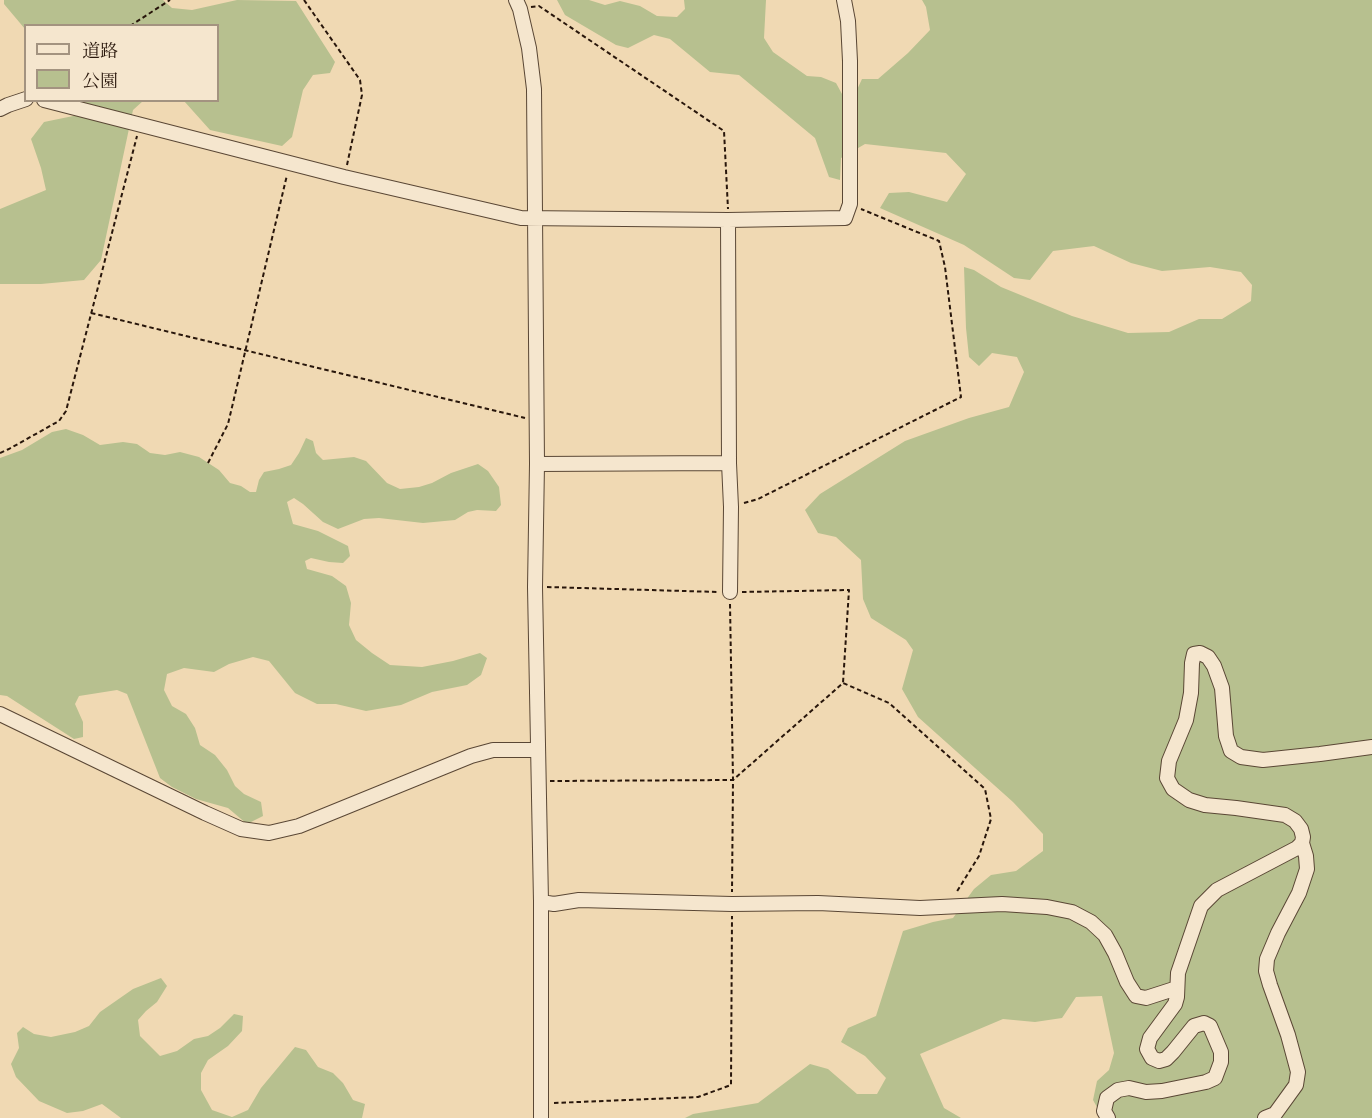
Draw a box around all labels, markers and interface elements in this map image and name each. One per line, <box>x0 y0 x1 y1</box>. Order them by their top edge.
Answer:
legend <box>24 24 219 102</box>
text: 道路 <box>82 43 118 61</box>
text: 公園 <box>82 73 118 91</box>

